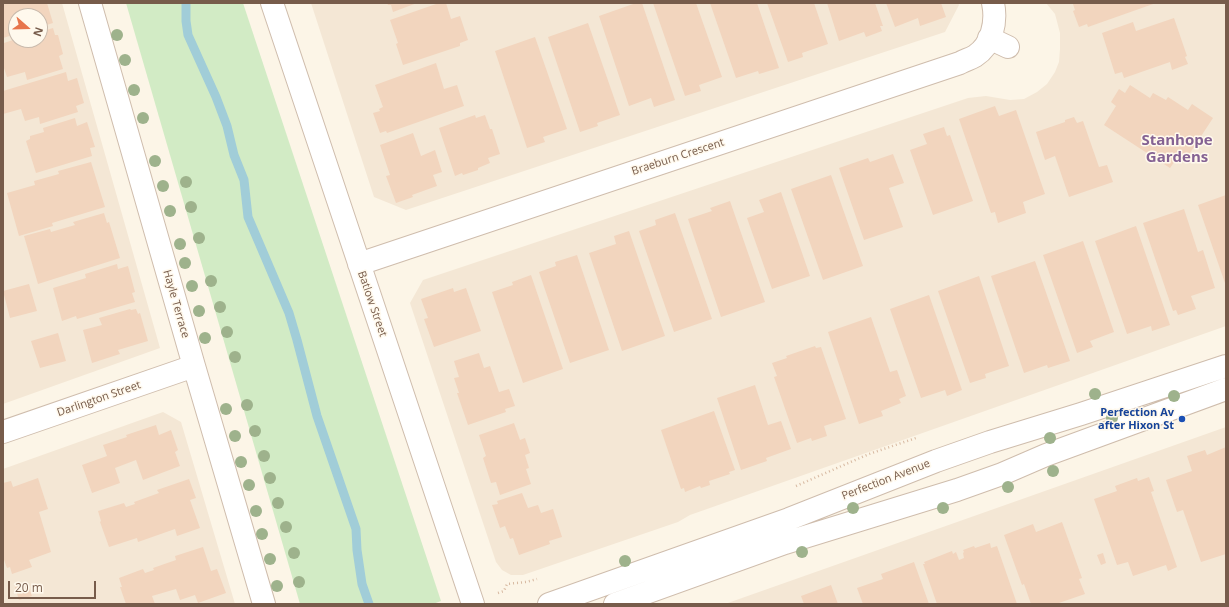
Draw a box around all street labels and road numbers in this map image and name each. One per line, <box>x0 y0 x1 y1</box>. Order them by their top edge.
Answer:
street label: Braeburn Crescent <box>630 136 726 178</box>
street label: Hayle Terrace <box>160 268 192 340</box>
street label: Batlow Street <box>355 269 389 339</box>
street label: Darlington Street <box>55 378 143 420</box>
street label: Perfection Avenue <box>840 457 932 503</box>

